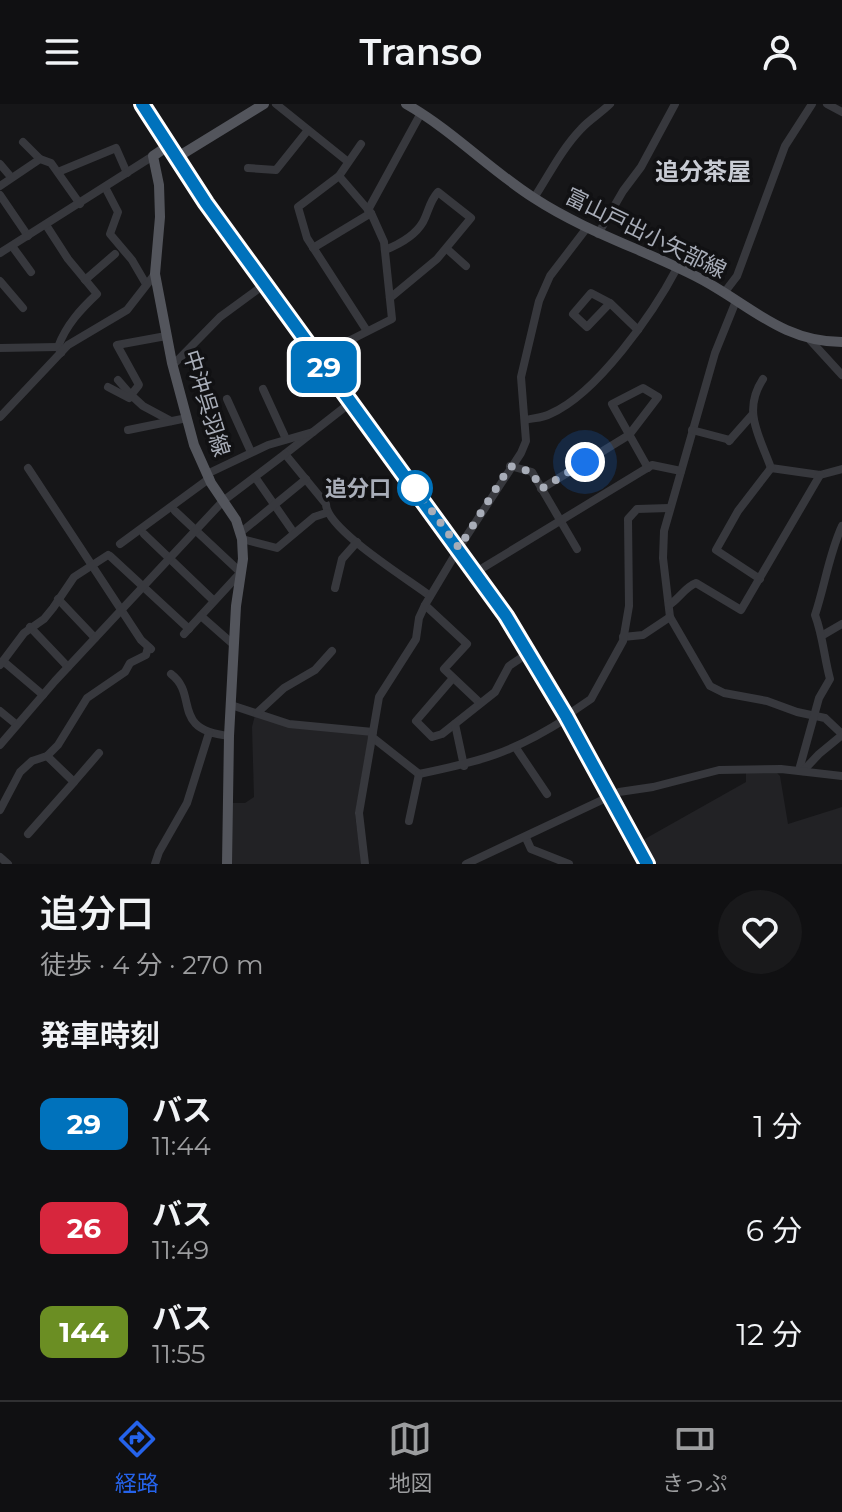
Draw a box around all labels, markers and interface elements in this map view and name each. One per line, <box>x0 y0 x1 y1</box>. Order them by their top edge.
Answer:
icon: menu <box>40 30 84 74</box>
text: Transo <box>359 30 483 74</box>
icon: person <box>758 30 802 74</box>
district label: 追分茶屋 <box>655 157 751 186</box>
street label: 富山戸出小矢部線 <box>561 183 731 284</box>
line badge: 29 <box>288 341 360 393</box>
street label: 中沖呉羽線 <box>178 347 236 460</box>
text: 29 <box>307 350 341 384</box>
your location <box>565 442 605 482</box>
marker: 追分口 <box>398 471 432 505</box>
place label: 追分口 <box>325 475 391 502</box>
text: 追分口 <box>40 890 154 937</box>
button: heart <box>718 890 802 974</box>
text: 徒歩 · 4 分 · 270 m <box>40 949 263 981</box>
text: 発車時刻 <box>40 1017 160 1054</box>
text: バス <box>152 1092 212 1129</box>
text: 29 <box>67 1107 101 1141</box>
text: 1 分 <box>753 1108 802 1145</box>
text: 11:44 <box>152 1130 211 1162</box>
text: バス <box>152 1196 212 1233</box>
text: 26 <box>67 1211 101 1245</box>
text: 6 分 <box>746 1212 802 1249</box>
text: 11:49 <box>152 1234 209 1266</box>
text: バス <box>152 1300 212 1337</box>
text: 144 <box>59 1315 109 1349</box>
text: 12 分 <box>736 1316 802 1353</box>
text: 11:55 <box>152 1338 206 1370</box>
tab: 経路 <box>115 1417 159 1497</box>
tab: 地図 <box>388 1417 432 1497</box>
tab: きっぷ <box>662 1417 727 1497</box>

